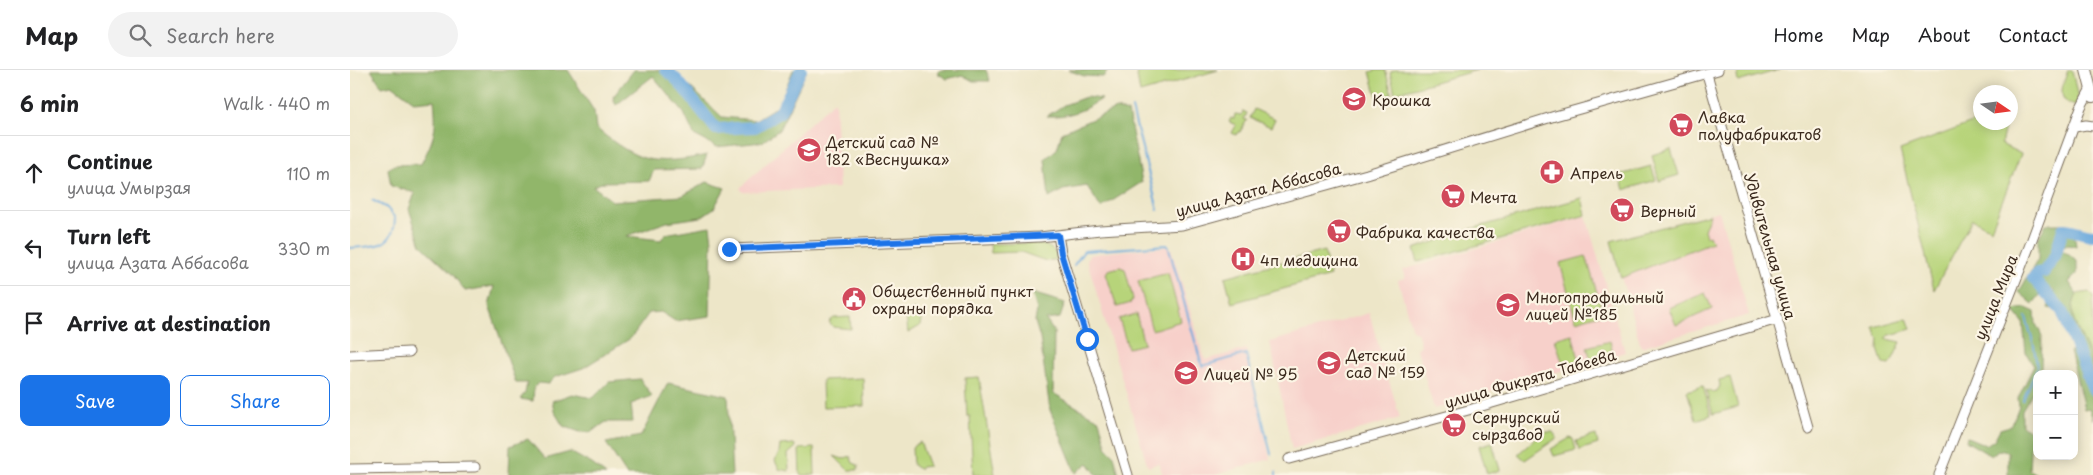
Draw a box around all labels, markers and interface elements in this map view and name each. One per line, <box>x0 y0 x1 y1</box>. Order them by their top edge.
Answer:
search box <box>108 12 458 57</box>
text: Map <box>25 17 78 53</box>
icon: search <box>126 21 154 49</box>
text: Search here <box>166 21 275 49</box>
text: Home <box>1773 21 1823 48</box>
text: Map <box>1851 21 1890 48</box>
text: About <box>1918 21 1970 48</box>
text: Contact <box>1998 21 2068 48</box>
north arrow <box>1973 85 2018 130</box>
school or university icon: Крошка <box>1341 86 1367 112</box>
text: 6 min <box>20 87 79 119</box>
place label: Крошка <box>1372 88 1431 111</box>
text: Walk · 440 m <box>223 91 330 115</box>
place label: Лавка полуфабрикатов <box>1698 105 1821 145</box>
supermarket icon: Лавка полуфабрикатов <box>1668 112 1694 138</box>
place label: Детский сад № 182 «Веснушка» <box>825 130 950 170</box>
school or university icon: Детский сад № 182 «Веснушка» <box>796 137 822 163</box>
text: Continue <box>67 147 153 175</box>
street label: улица Азата Аббасова <box>1173 156 1344 222</box>
icon: ahead <box>20 159 48 187</box>
pharmacy icon: Апрель <box>1539 159 1565 185</box>
text: 110 m <box>287 161 330 185</box>
place label: Апрель <box>1570 161 1623 184</box>
street label: Удивительная улица <box>1739 170 1803 322</box>
text: улица Умырзая <box>67 175 191 199</box>
supermarket icon: Мечта <box>1440 183 1466 209</box>
place label: Мечта <box>1470 185 1517 208</box>
supermarket icon: Верный <box>1609 197 1635 223</box>
place label: Верный <box>1640 199 1696 222</box>
supermarket icon: Фабрика качества <box>1326 218 1352 244</box>
place label: Фабрика качества <box>1356 220 1495 243</box>
text: Turn left <box>67 222 151 250</box>
icon: left <box>20 234 48 262</box>
text: 330 m <box>277 236 330 260</box>
route end <box>718 238 741 261</box>
hospital icon: 4п медицина <box>1230 246 1256 272</box>
place label: 4п медицина <box>1260 248 1359 271</box>
text: улица Азата Аббасова <box>67 250 249 274</box>
street label: улица Мира <box>1967 250 2023 343</box>
place label: Общественный пункт охраны порядка <box>872 279 1034 319</box>
place label: Многопрофильный лицей №185 <box>1525 285 1664 325</box>
public building icon: Общественный пункт охраны порядка <box>841 286 867 312</box>
school or university icon: Многопрофильный лицей №185 <box>1495 292 1521 318</box>
icon: arrive <box>20 309 48 337</box>
text: Arrive at destination <box>67 309 271 337</box>
route start <box>1076 328 1099 351</box>
street label: улица Фикрята Табеева <box>1442 342 1619 414</box>
place label: Детский сад № 159 <box>1345 343 1425 383</box>
school or university icon: Детский сад № 159 <box>1316 350 1342 376</box>
school or university icon: Лицей № 95 <box>1173 360 1199 386</box>
place label: Лицей № 95 <box>1204 362 1297 385</box>
map controls <box>2033 370 2078 460</box>
button: + <box>2033 370 2078 415</box>
button: Save <box>20 375 170 426</box>
button: Share <box>180 375 330 426</box>
place label: Сернурский сырзавод <box>1472 405 1560 445</box>
supermarket icon: Сернурский сырзавод <box>1441 412 1467 438</box>
button: − <box>2033 415 2078 460</box>

